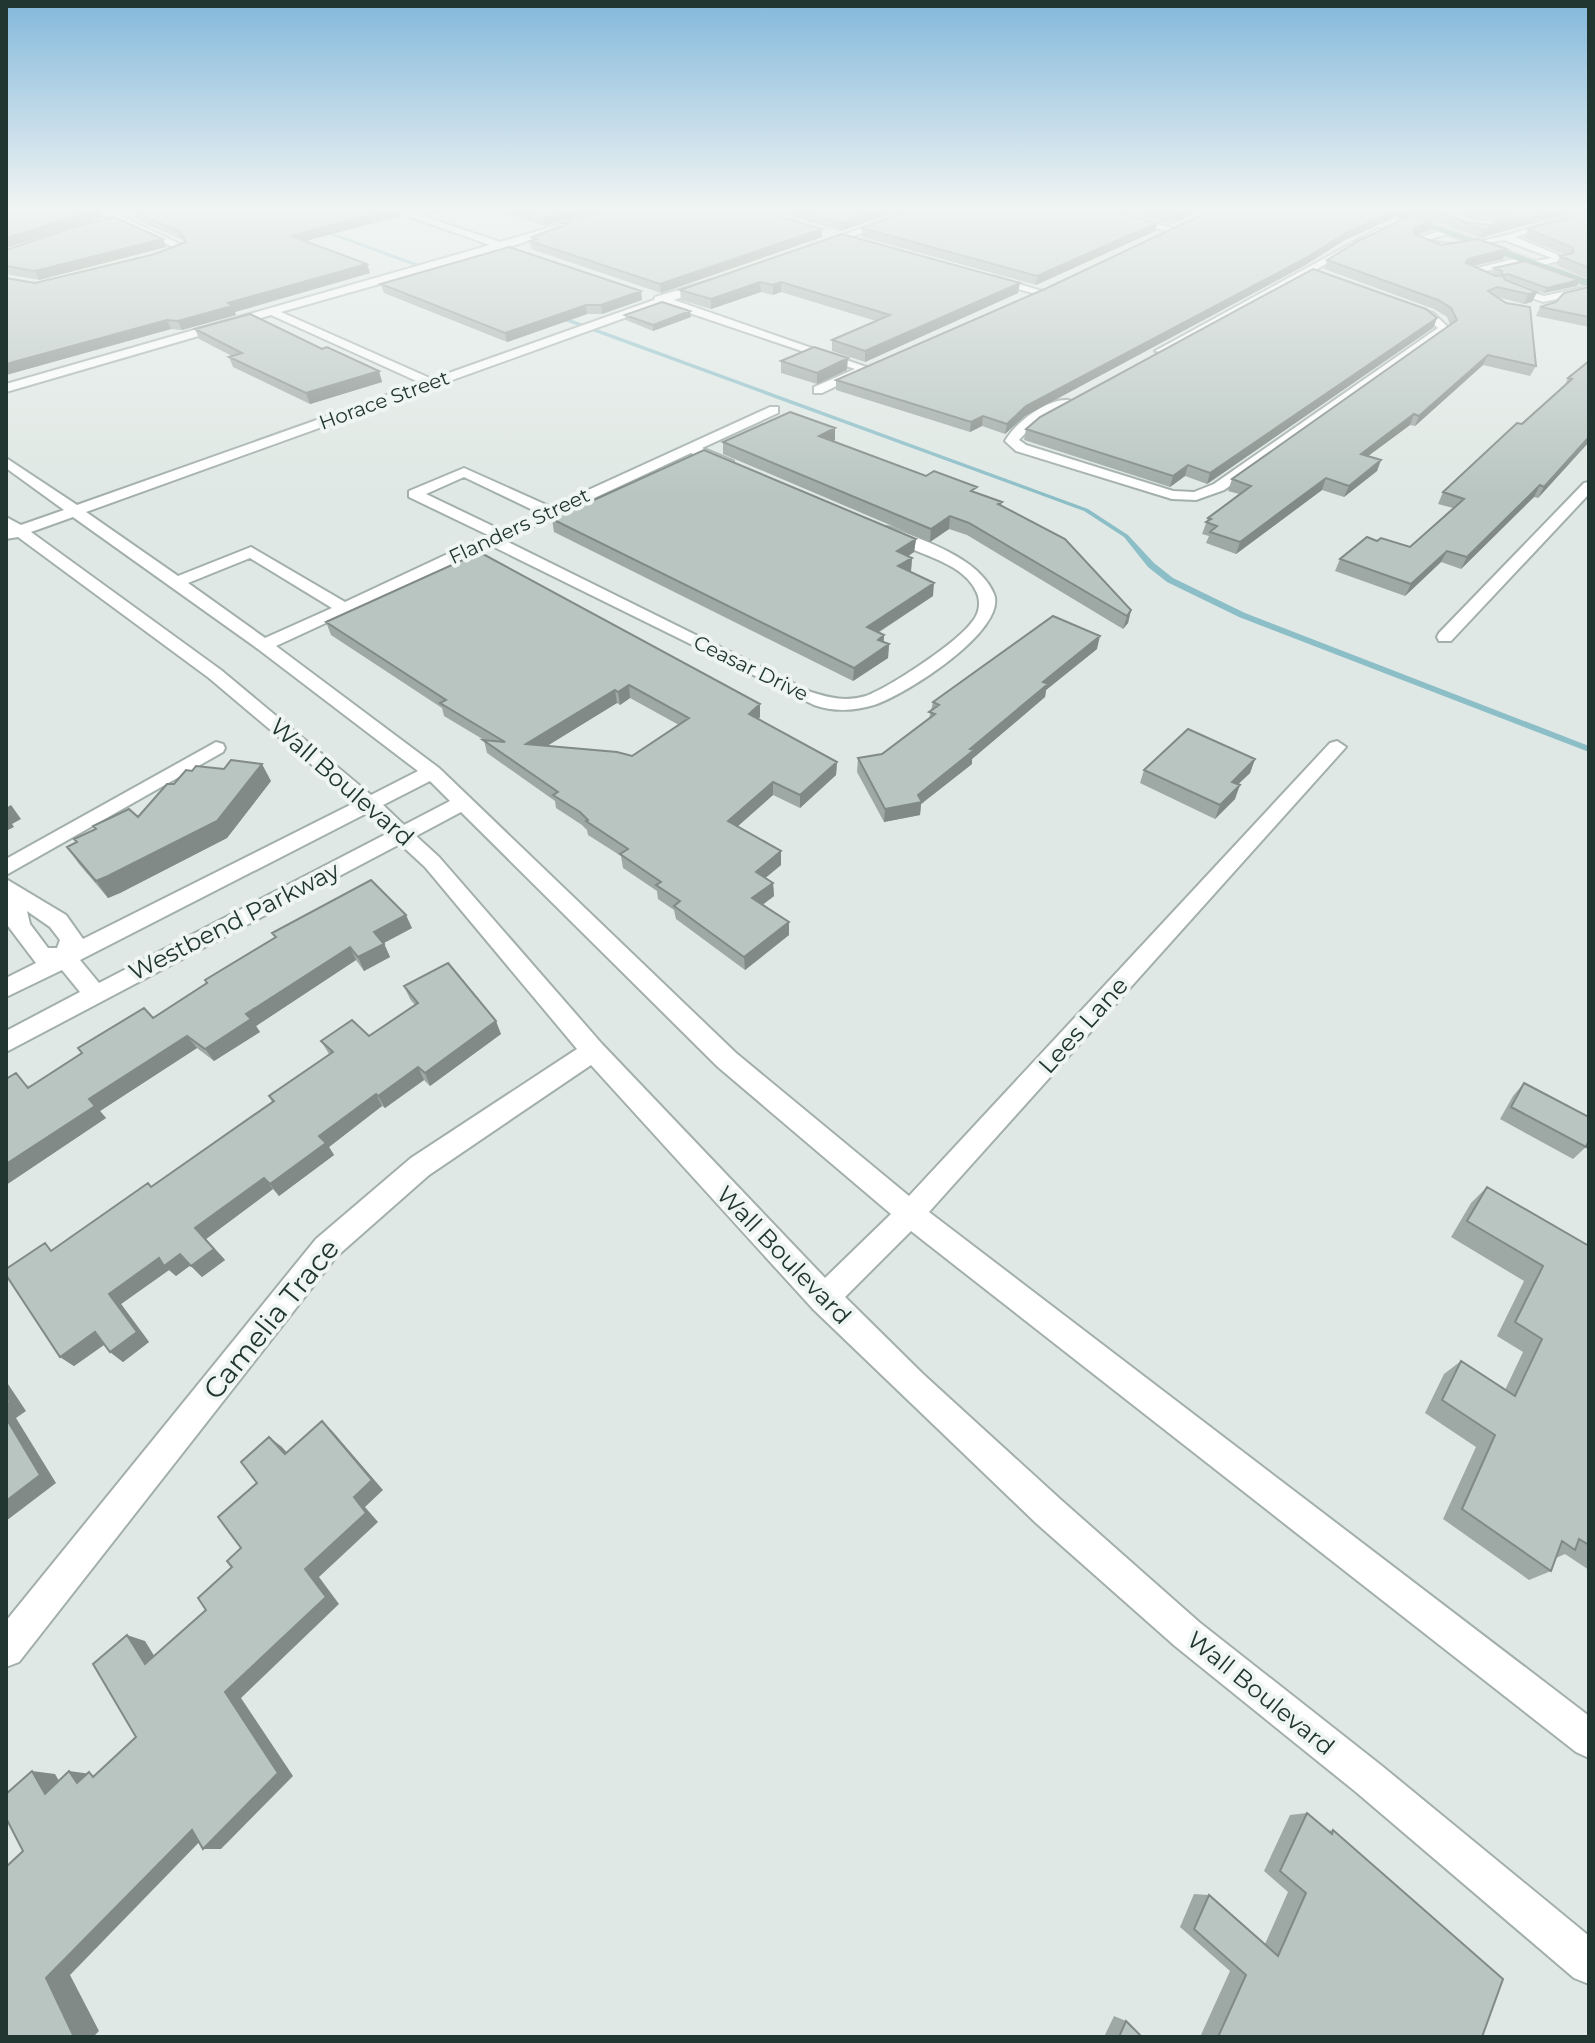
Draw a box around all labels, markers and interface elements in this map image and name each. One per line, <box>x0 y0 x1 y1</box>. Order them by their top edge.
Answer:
street label: Horace Street <box>316 365 452 435</box>
street label: Flanders Street <box>445 483 593 569</box>
street label: Ceasar Drive <box>690 630 812 706</box>
street label: Wall Boulevard <box>264 712 420 852</box>
street label: Westbend Parkway <box>124 855 344 987</box>
street label: Lees Lane <box>1032 971 1134 1079</box>
street label: Wall Boulevard <box>711 1180 857 1330</box>
street label: Camelia Trace <box>196 1232 346 1406</box>
street label: Wall Boulevard <box>1182 1625 1340 1761</box>

